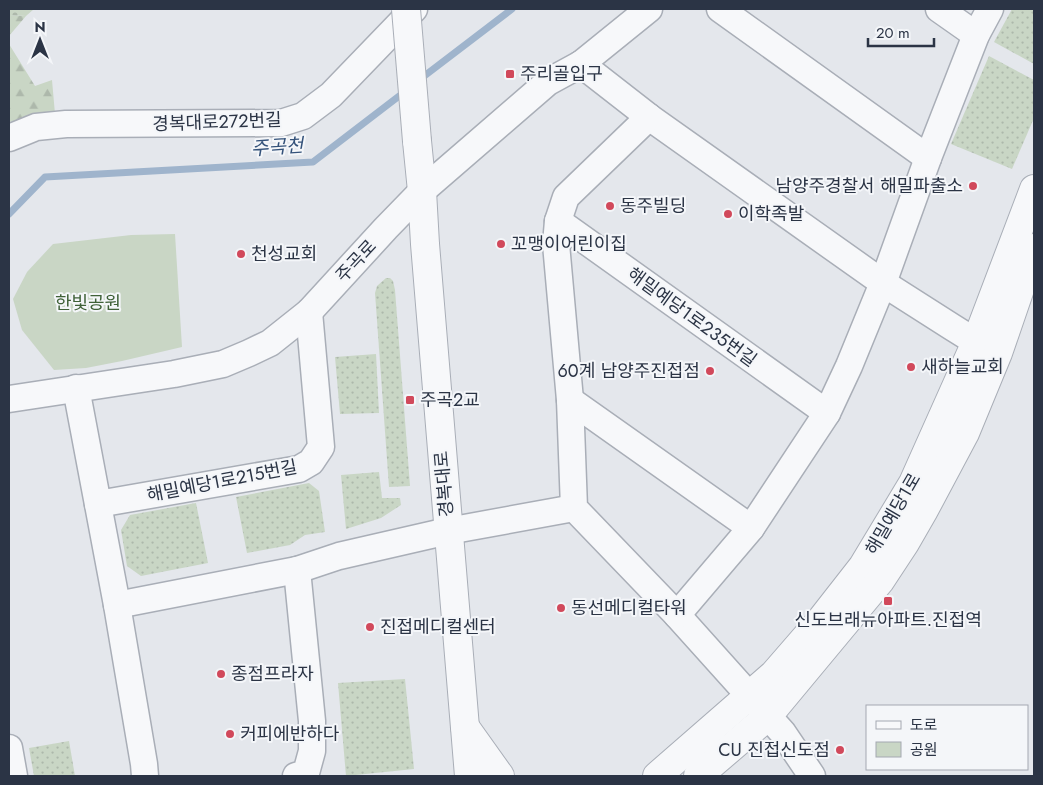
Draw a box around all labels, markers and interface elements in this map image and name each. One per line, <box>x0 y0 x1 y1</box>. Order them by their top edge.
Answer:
north arrow <box>15 15 65 65</box>
scale bar <box>868 15 934 47</box>
text: N <box>34 17 46 37</box>
text: 20 m <box>876 22 910 44</box>
place label: 주리골입구 <box>520 61 603 87</box>
marker: 주리골입구 <box>504 68 516 80</box>
street label: 경복대로272번길 <box>152 107 282 137</box>
water label: 주곡천 <box>250 132 306 162</box>
place label: 남양주경찰서 해밀파출소 <box>775 173 963 199</box>
marker: 남양주경찰서 해밀파출소 <box>967 180 979 192</box>
place label: 동주빌딩 <box>620 193 686 219</box>
marker: 동주빌딩 <box>604 200 616 212</box>
place label: 이학족발 <box>738 201 804 227</box>
marker: 이학족발 <box>722 208 734 220</box>
place label: 꼬맹이어린이집 <box>511 231 627 257</box>
street label: 주곡로 <box>330 234 382 288</box>
marker: 꼬맹이어린이집 <box>495 238 507 250</box>
place label: 천성교회 <box>251 241 317 267</box>
marker: 천성교회 <box>235 248 247 260</box>
street label: 해밀예당1로235번길 <box>622 261 762 373</box>
park label: 한빛공원 <box>55 290 121 316</box>
place label: 새하늘교회 <box>921 354 1004 380</box>
place label: 60계 남양주진접점 <box>558 358 700 384</box>
marker: 새하늘교회 <box>905 361 917 373</box>
marker: 60계 남양주진접점 <box>704 365 716 377</box>
place label: 주곡2교 <box>420 387 480 413</box>
marker: 주곡2교 <box>404 394 416 406</box>
street label: 경복대로 <box>428 450 460 518</box>
street label: 해밀예당1로215번길 <box>145 454 299 508</box>
street label: 해밀예당1로 <box>859 468 927 560</box>
place label: 동선메디컬타워 <box>571 595 687 621</box>
marker: 신도브래뉴아파트.진접역 <box>882 595 894 607</box>
marker: 동선메디컬타워 <box>555 602 567 614</box>
place label: 신도브래뉴아파트.진접역 <box>794 607 982 633</box>
place label: 진접메디컬센터 <box>380 614 496 640</box>
marker: 진접메디컬센터 <box>364 621 376 633</box>
place label: 종점프라자 <box>231 661 314 687</box>
marker: 종점프라자 <box>215 668 227 680</box>
legend <box>866 705 1028 770</box>
text: 도로 <box>910 714 938 736</box>
place label: 커피에반하다 <box>240 721 340 747</box>
marker: 커피에반하다 <box>224 728 236 740</box>
place label: CU 진접신도점 <box>718 737 830 763</box>
text: 공원 <box>910 739 938 761</box>
marker: CU 진접신도점 <box>834 744 846 756</box>

